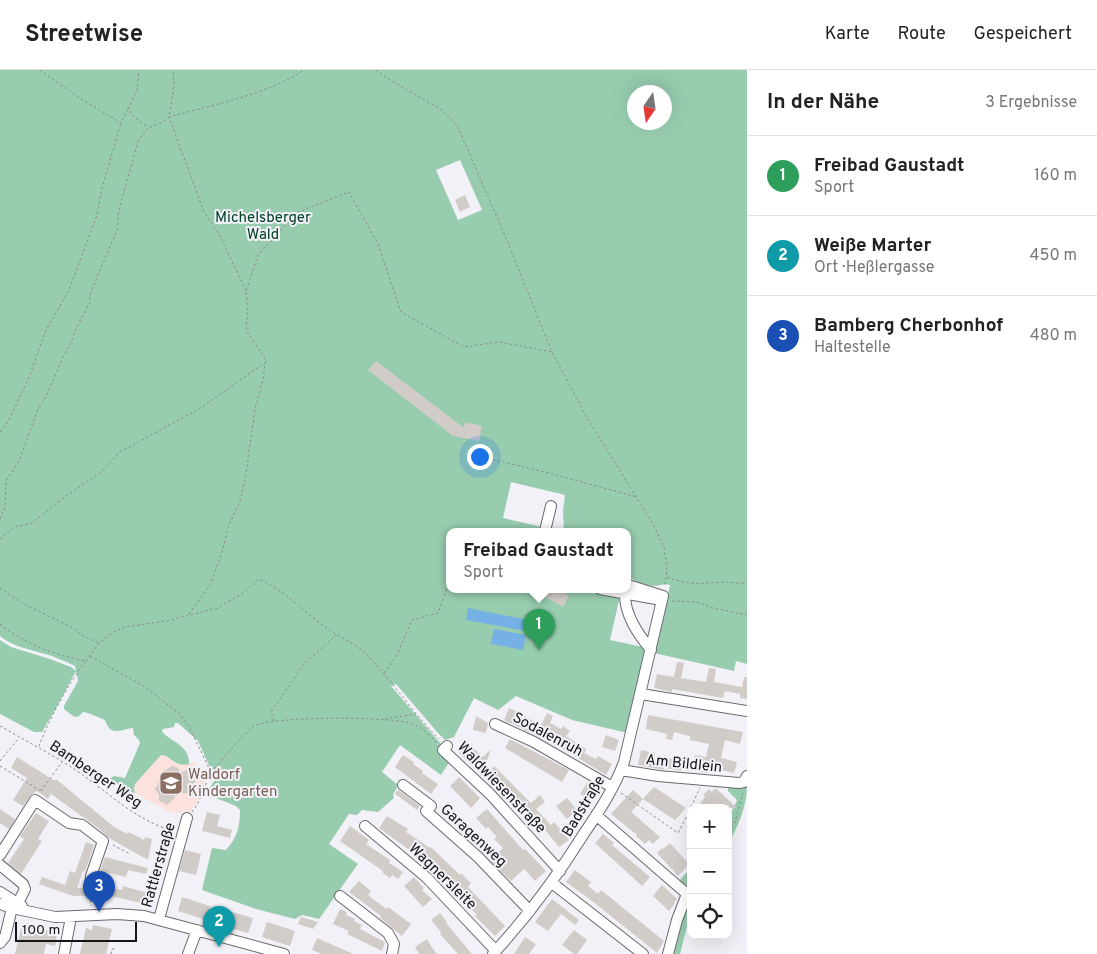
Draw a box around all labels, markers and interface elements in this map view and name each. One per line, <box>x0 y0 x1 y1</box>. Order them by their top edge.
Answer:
text: Streetwise <box>25 20 143 50</box>
text: Karte <box>825 23 870 46</box>
text: Route <box>898 23 946 46</box>
text: Gespeichert <box>974 23 1072 46</box>
north arrow <box>627 85 672 130</box>
text: In der Nähe <box>767 89 879 116</box>
text: 3 Ergebnisse <box>985 93 1077 113</box>
text: Freibad Gaustadt <box>814 154 965 178</box>
text: 1 <box>780 166 786 186</box>
text: 160 m <box>1034 166 1077 186</box>
text: Sport <box>814 178 854 198</box>
park label: Michelsberger Wald <box>215 209 311 245</box>
text: Weiße Marter <box>814 234 931 258</box>
text: 2 <box>778 246 788 266</box>
text: 450 m <box>1030 246 1077 266</box>
text: Ort · Heßlergasse <box>814 258 934 278</box>
text: Bamberg Cherbonhof <box>814 314 1003 338</box>
text: 3 <box>778 326 788 346</box>
text: 480 m <box>1030 326 1077 346</box>
text: Haltestelle <box>814 338 891 358</box>
your location <box>467 444 493 470</box>
popup <box>446 528 631 593</box>
text: Freibad Gaustadt <box>463 539 614 563</box>
text: Sport <box>463 563 503 583</box>
pin: 1 <box>523 609 555 650</box>
street label: Sodalenruh <box>509 709 586 762</box>
street label: Bamberger Weg <box>45 737 145 813</box>
street label: Waldwiesenstraße <box>452 738 550 838</box>
street label: Am Bildlein <box>645 751 723 778</box>
place label: Waldorf Kindergarten <box>188 766 277 802</box>
school or university icon: Waldorf Kindergarten <box>158 770 184 796</box>
street label: Badstraße <box>559 773 610 841</box>
street label: Garagenweg <box>436 800 510 872</box>
map controls <box>687 804 732 939</box>
button: + <box>687 804 732 849</box>
street label: Rattlerstraße <box>138 821 181 910</box>
street label: Wagnersleite <box>404 840 480 914</box>
button: − <box>687 849 732 894</box>
pin: 3 <box>83 871 115 912</box>
button: locate <box>687 894 732 939</box>
pin: 2 <box>203 906 235 947</box>
scale bar <box>15 919 138 942</box>
text: 100 m <box>22 922 60 939</box>

